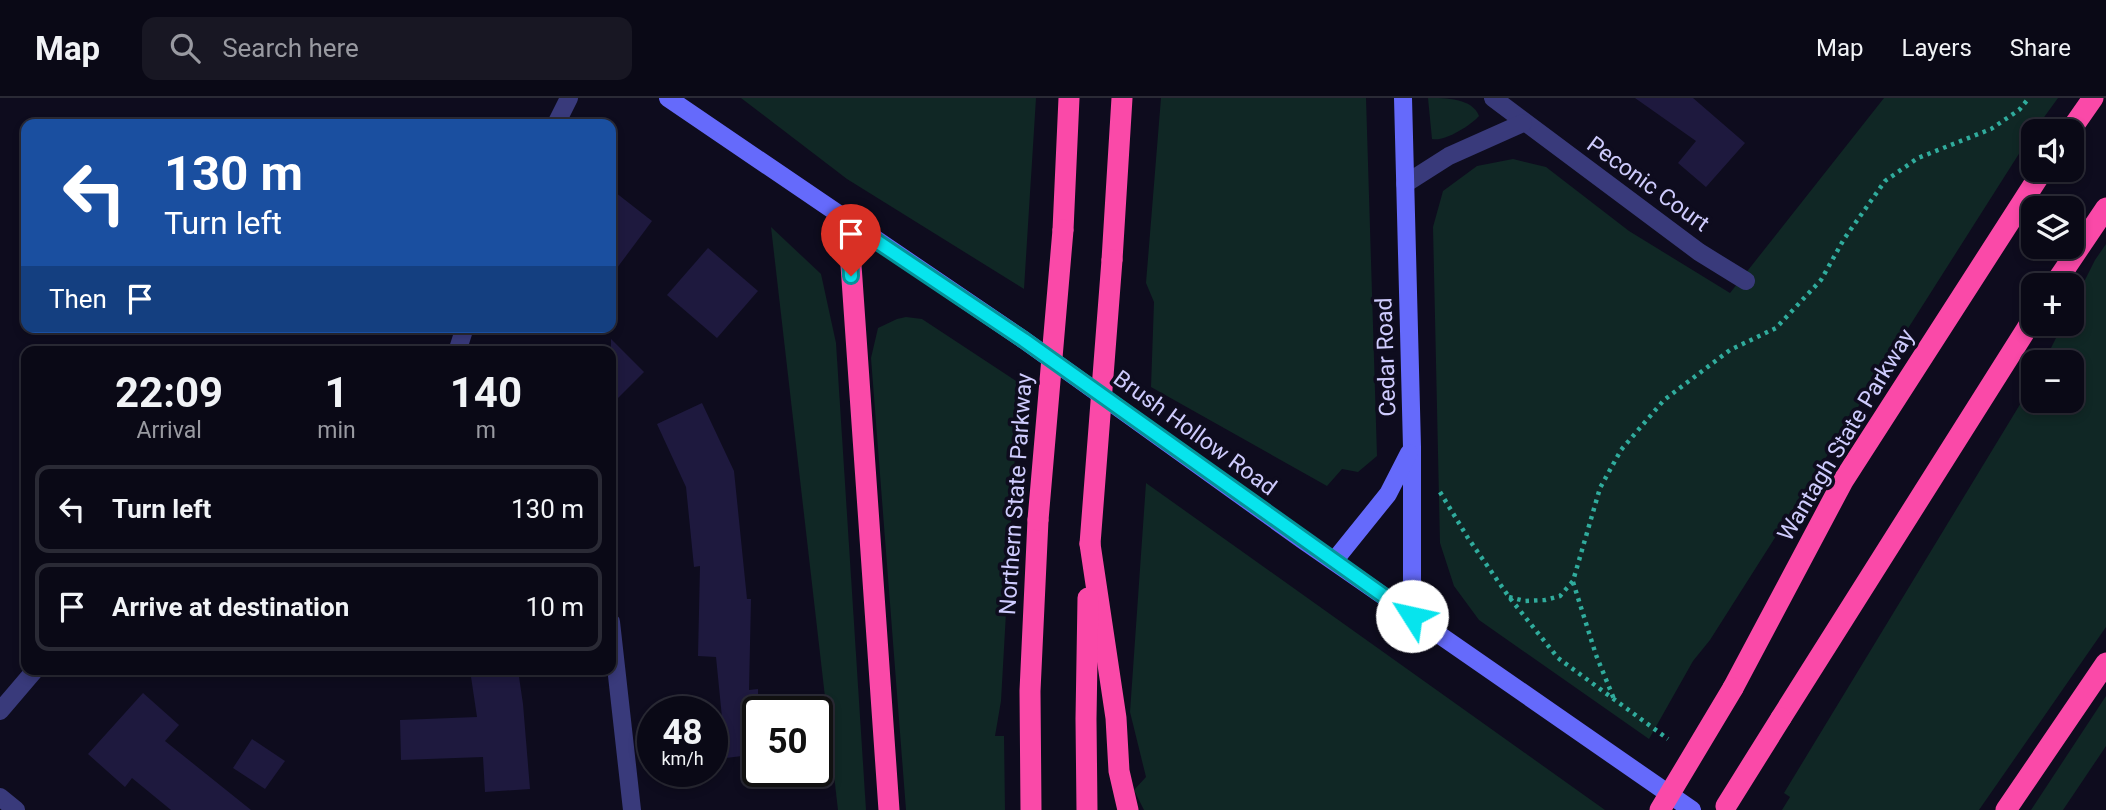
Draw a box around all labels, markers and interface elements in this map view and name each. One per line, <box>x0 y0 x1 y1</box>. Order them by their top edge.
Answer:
search box <box>142 17 632 80</box>
text: Map <box>35 29 100 68</box>
icon: search <box>166 29 204 67</box>
text: Search here <box>222 33 359 63</box>
text: Map <box>1816 34 1864 62</box>
text: Layers <box>1902 34 1972 62</box>
text: Share <box>2010 34 2071 62</box>
map controls <box>2021 119 2084 413</box>
button: sound <box>2021 119 2084 182</box>
street label: Peconic Court <box>1582 131 1714 237</box>
text: 130 m <box>164 145 303 202</box>
icon: left <box>49 147 140 238</box>
button: layers <box>2021 196 2084 259</box>
text: Turn left <box>164 204 282 242</box>
pin <box>821 204 881 276</box>
icon: arrive <box>832 215 870 253</box>
button: + <box>2021 273 2084 336</box>
icon: arrive <box>121 280 159 318</box>
text: Then <box>49 284 107 314</box>
street label: Cedar Road <box>1370 297 1402 417</box>
street label: Wantagh State Parkway <box>1772 324 1920 546</box>
button: − <box>2021 350 2084 413</box>
street label: Brush Hollow Road <box>1108 365 1282 501</box>
text: 22:09 <box>115 368 223 417</box>
text: 1 <box>324 368 349 417</box>
text: 140 <box>450 368 522 417</box>
street label: Northern State Parkway <box>994 372 1038 616</box>
text: Arrival <box>136 417 202 444</box>
text: min <box>317 417 356 444</box>
text: m <box>476 417 496 444</box>
icon: left <box>53 490 91 528</box>
text: Turn left <box>112 494 211 524</box>
text: 130 m <box>511 494 584 524</box>
position arrow <box>1375 579 1449 653</box>
icon: arrive <box>53 588 91 626</box>
text: Arrive at destination <box>112 592 349 622</box>
text: 10 m <box>526 592 584 622</box>
speed limit sign: 50 <box>742 696 833 787</box>
text: 48 <box>662 712 703 753</box>
text: km/h <box>661 748 704 769</box>

